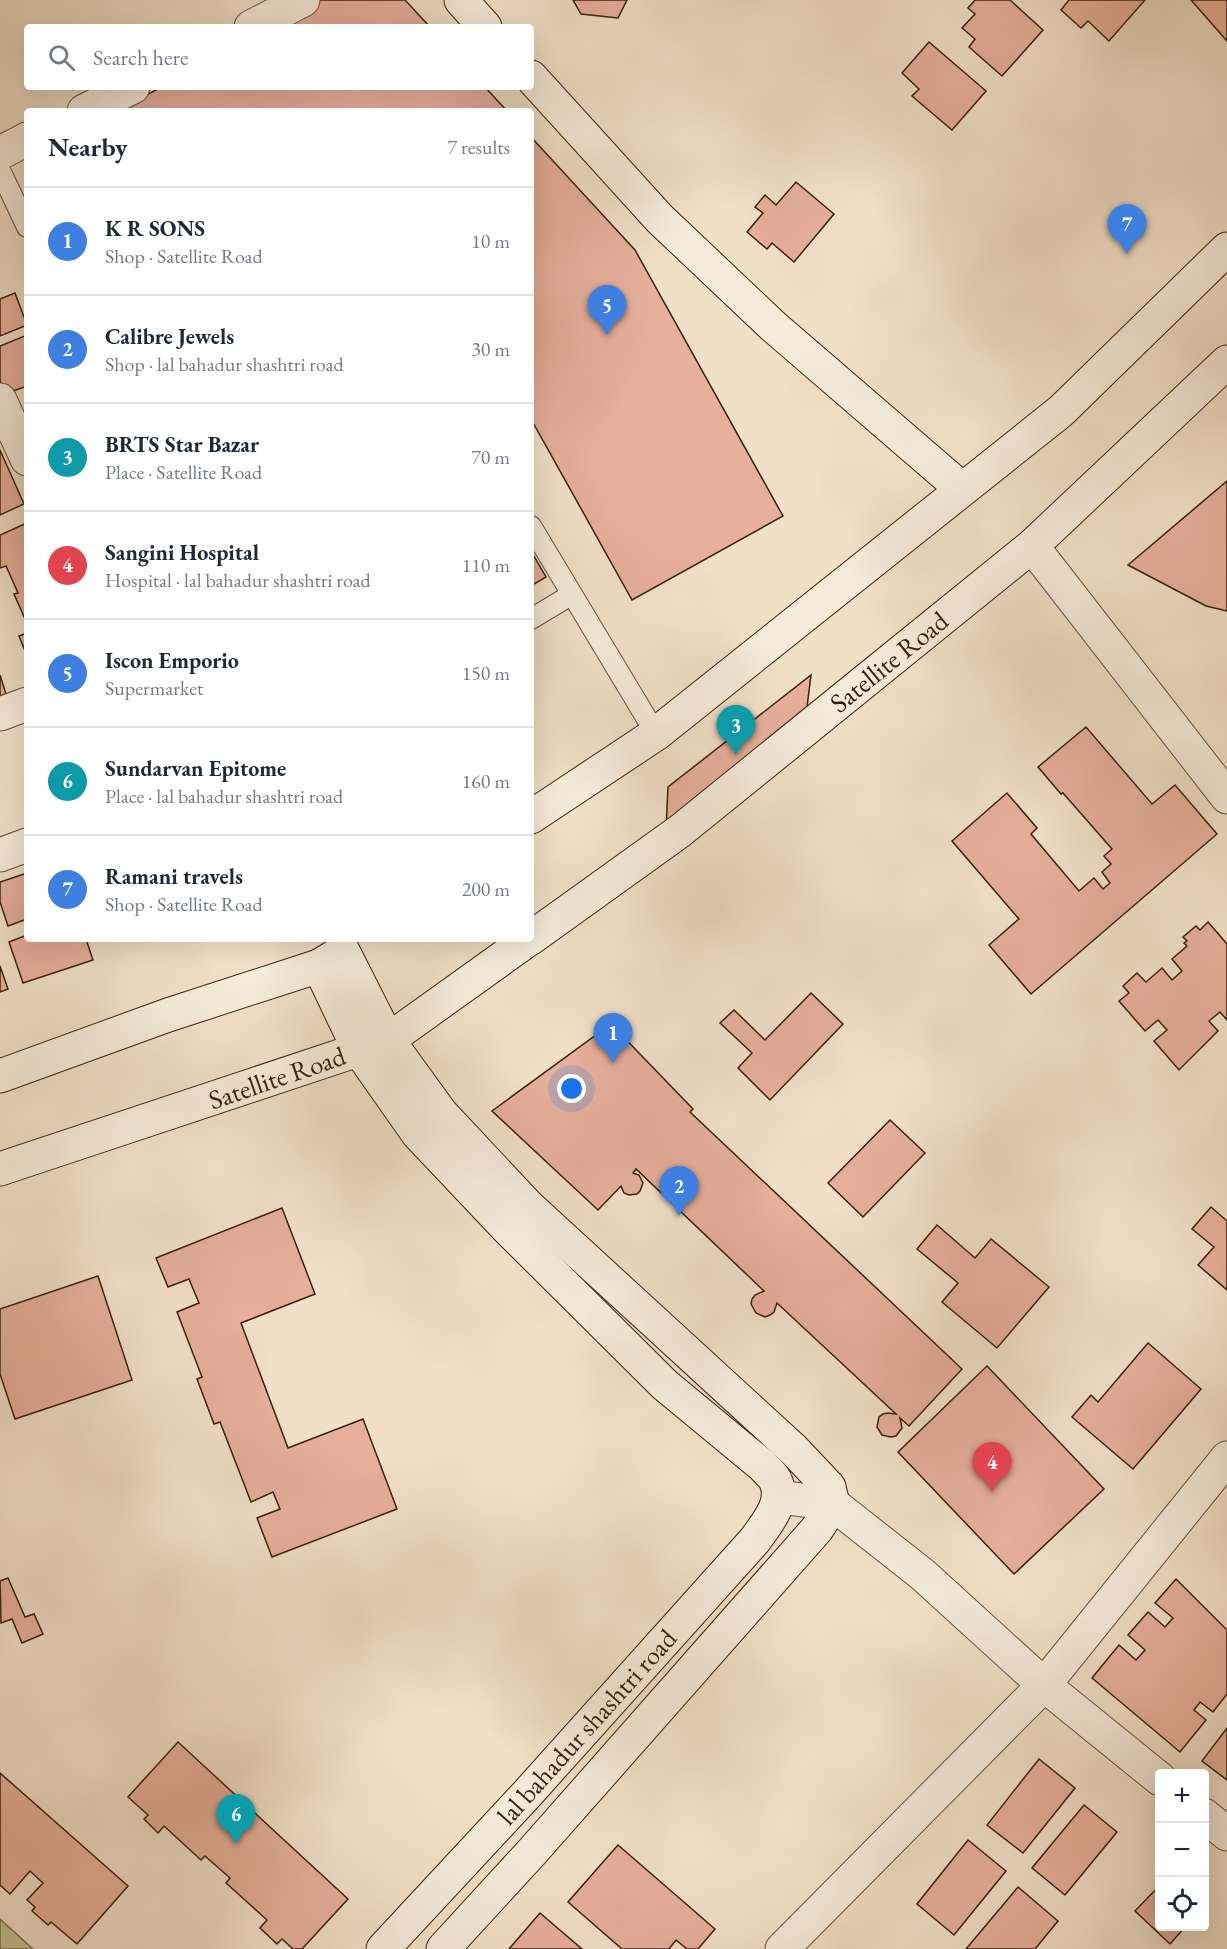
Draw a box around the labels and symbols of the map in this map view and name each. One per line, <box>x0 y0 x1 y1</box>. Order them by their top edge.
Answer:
pin: 7 <box>1108 204 1146 254</box>
pin: 5 <box>588 286 626 335</box>
street label: Satellite Road <box>822 603 955 720</box>
pin: 3 <box>716 706 756 755</box>
pin: 1 <box>594 1014 632 1063</box>
street label: Satellite Road <box>204 1038 350 1117</box>
your location <box>557 1074 586 1103</box>
pin: 2 <box>660 1166 698 1216</box>
pin: 4 <box>972 1442 1012 1492</box>
street label: lal bahadur shashtri road <box>489 1621 684 1832</box>
pin: 6 <box>216 1794 256 1844</box>

